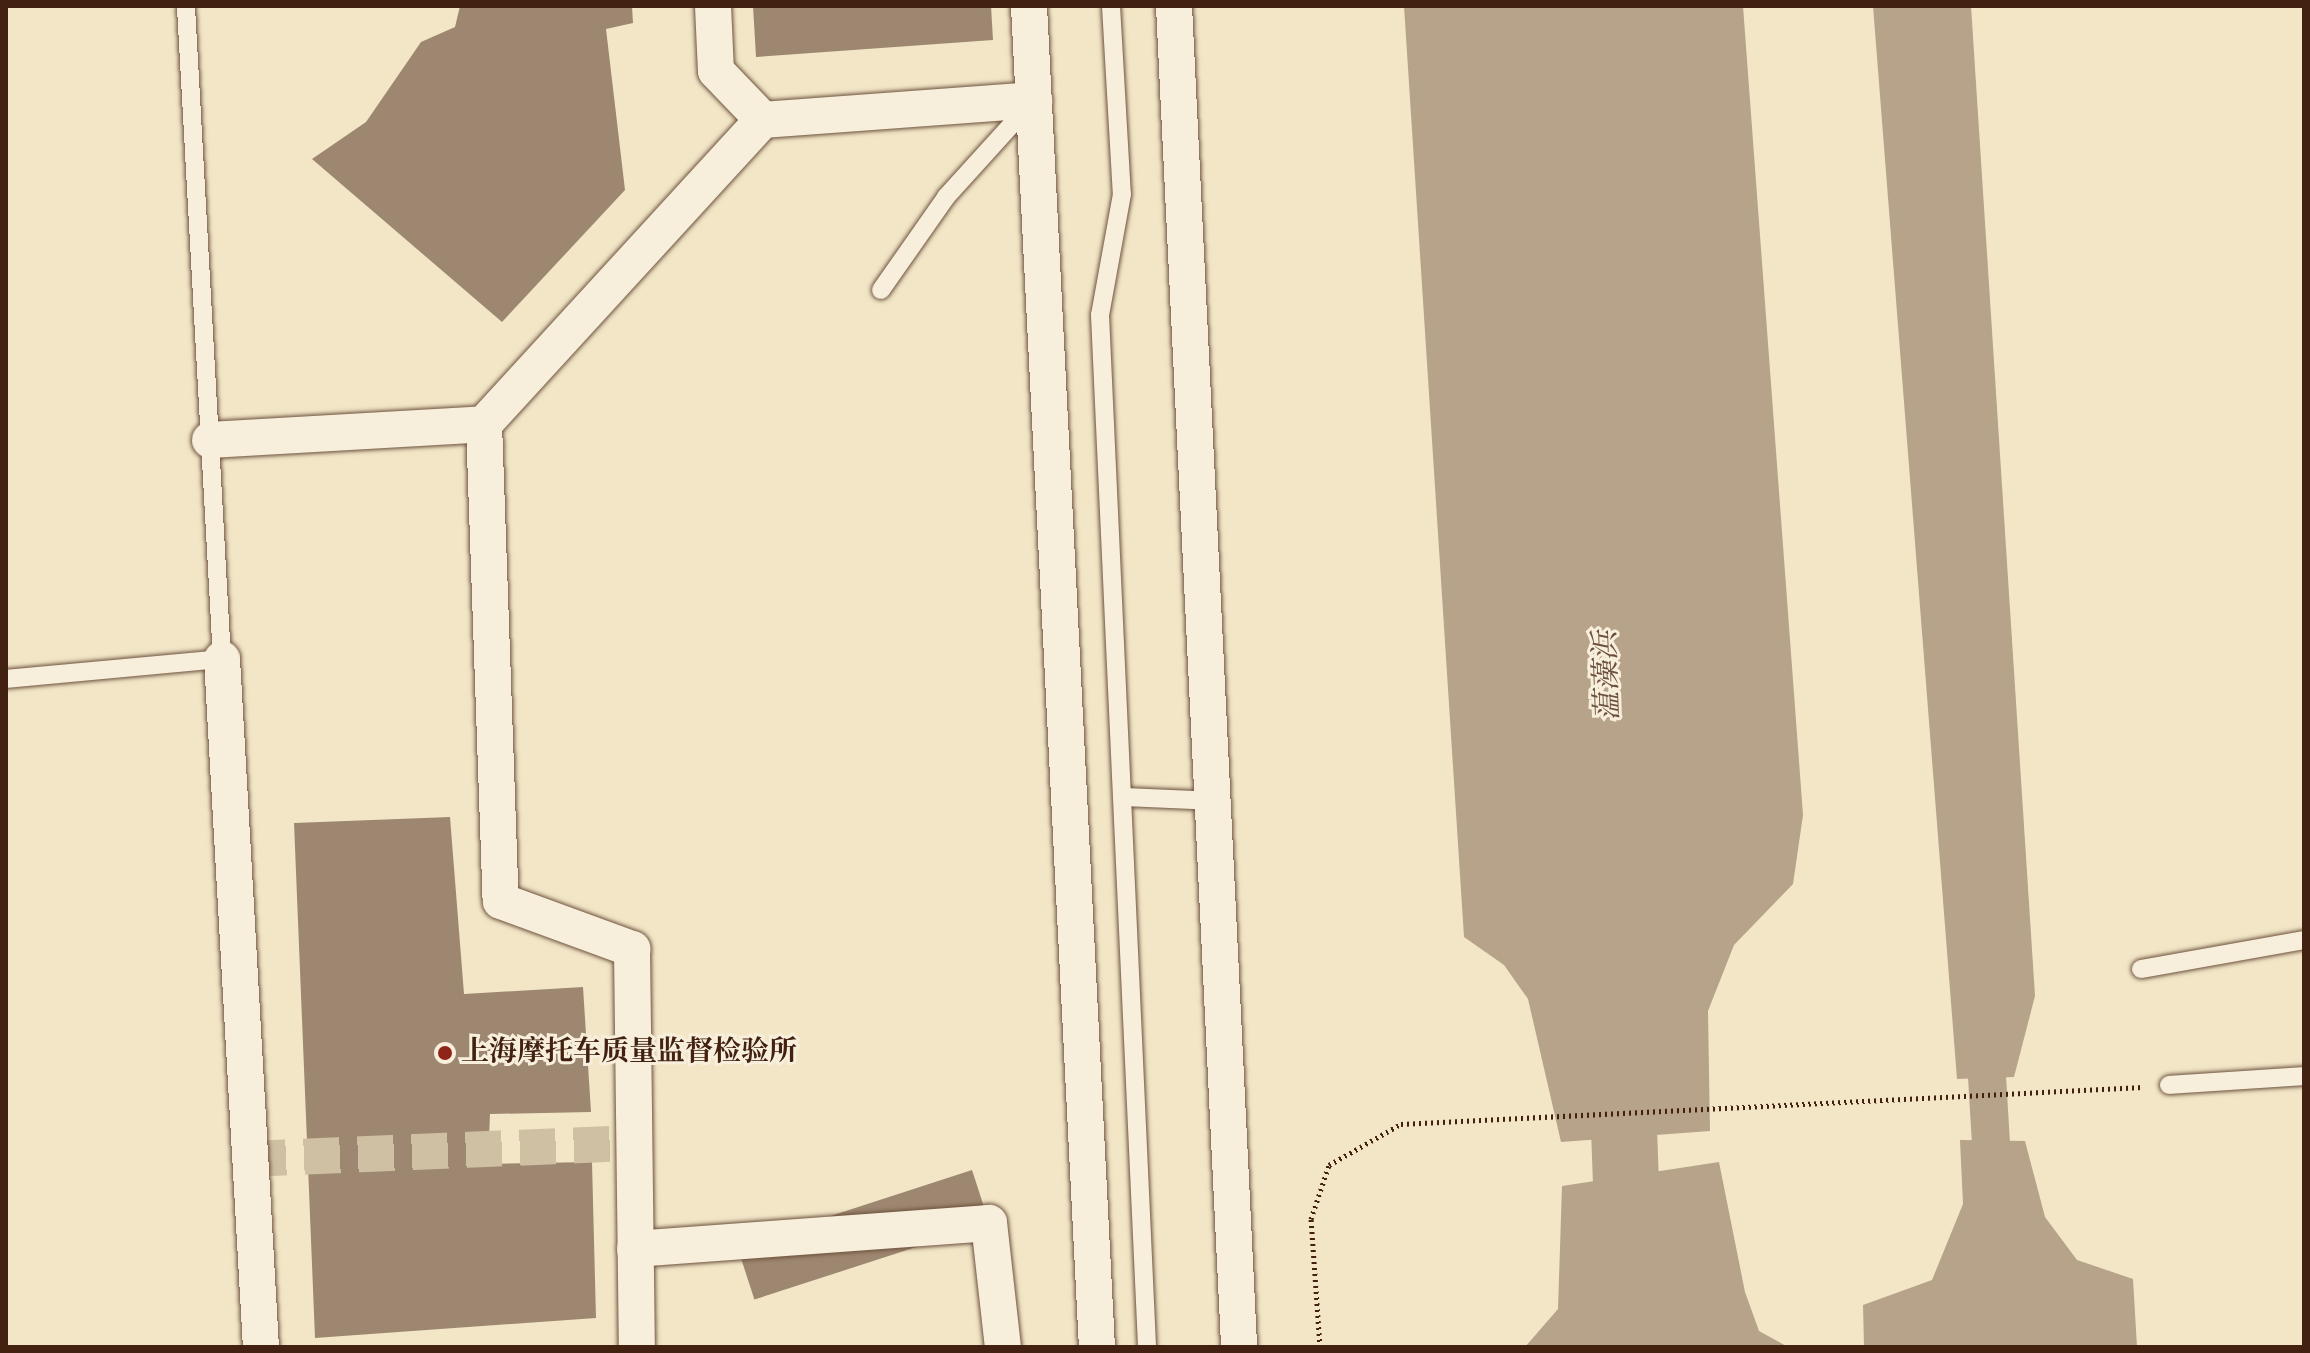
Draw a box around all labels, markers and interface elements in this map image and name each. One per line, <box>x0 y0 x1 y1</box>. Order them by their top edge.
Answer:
water label: 蕰藻浜 <box>1589 630 1629 722</box>
place label: 上海摩托车质量监督检验所 <box>461 1036 797 1070</box>
marker: 上海摩托车质量监督检验所 <box>436 1044 454 1062</box>

